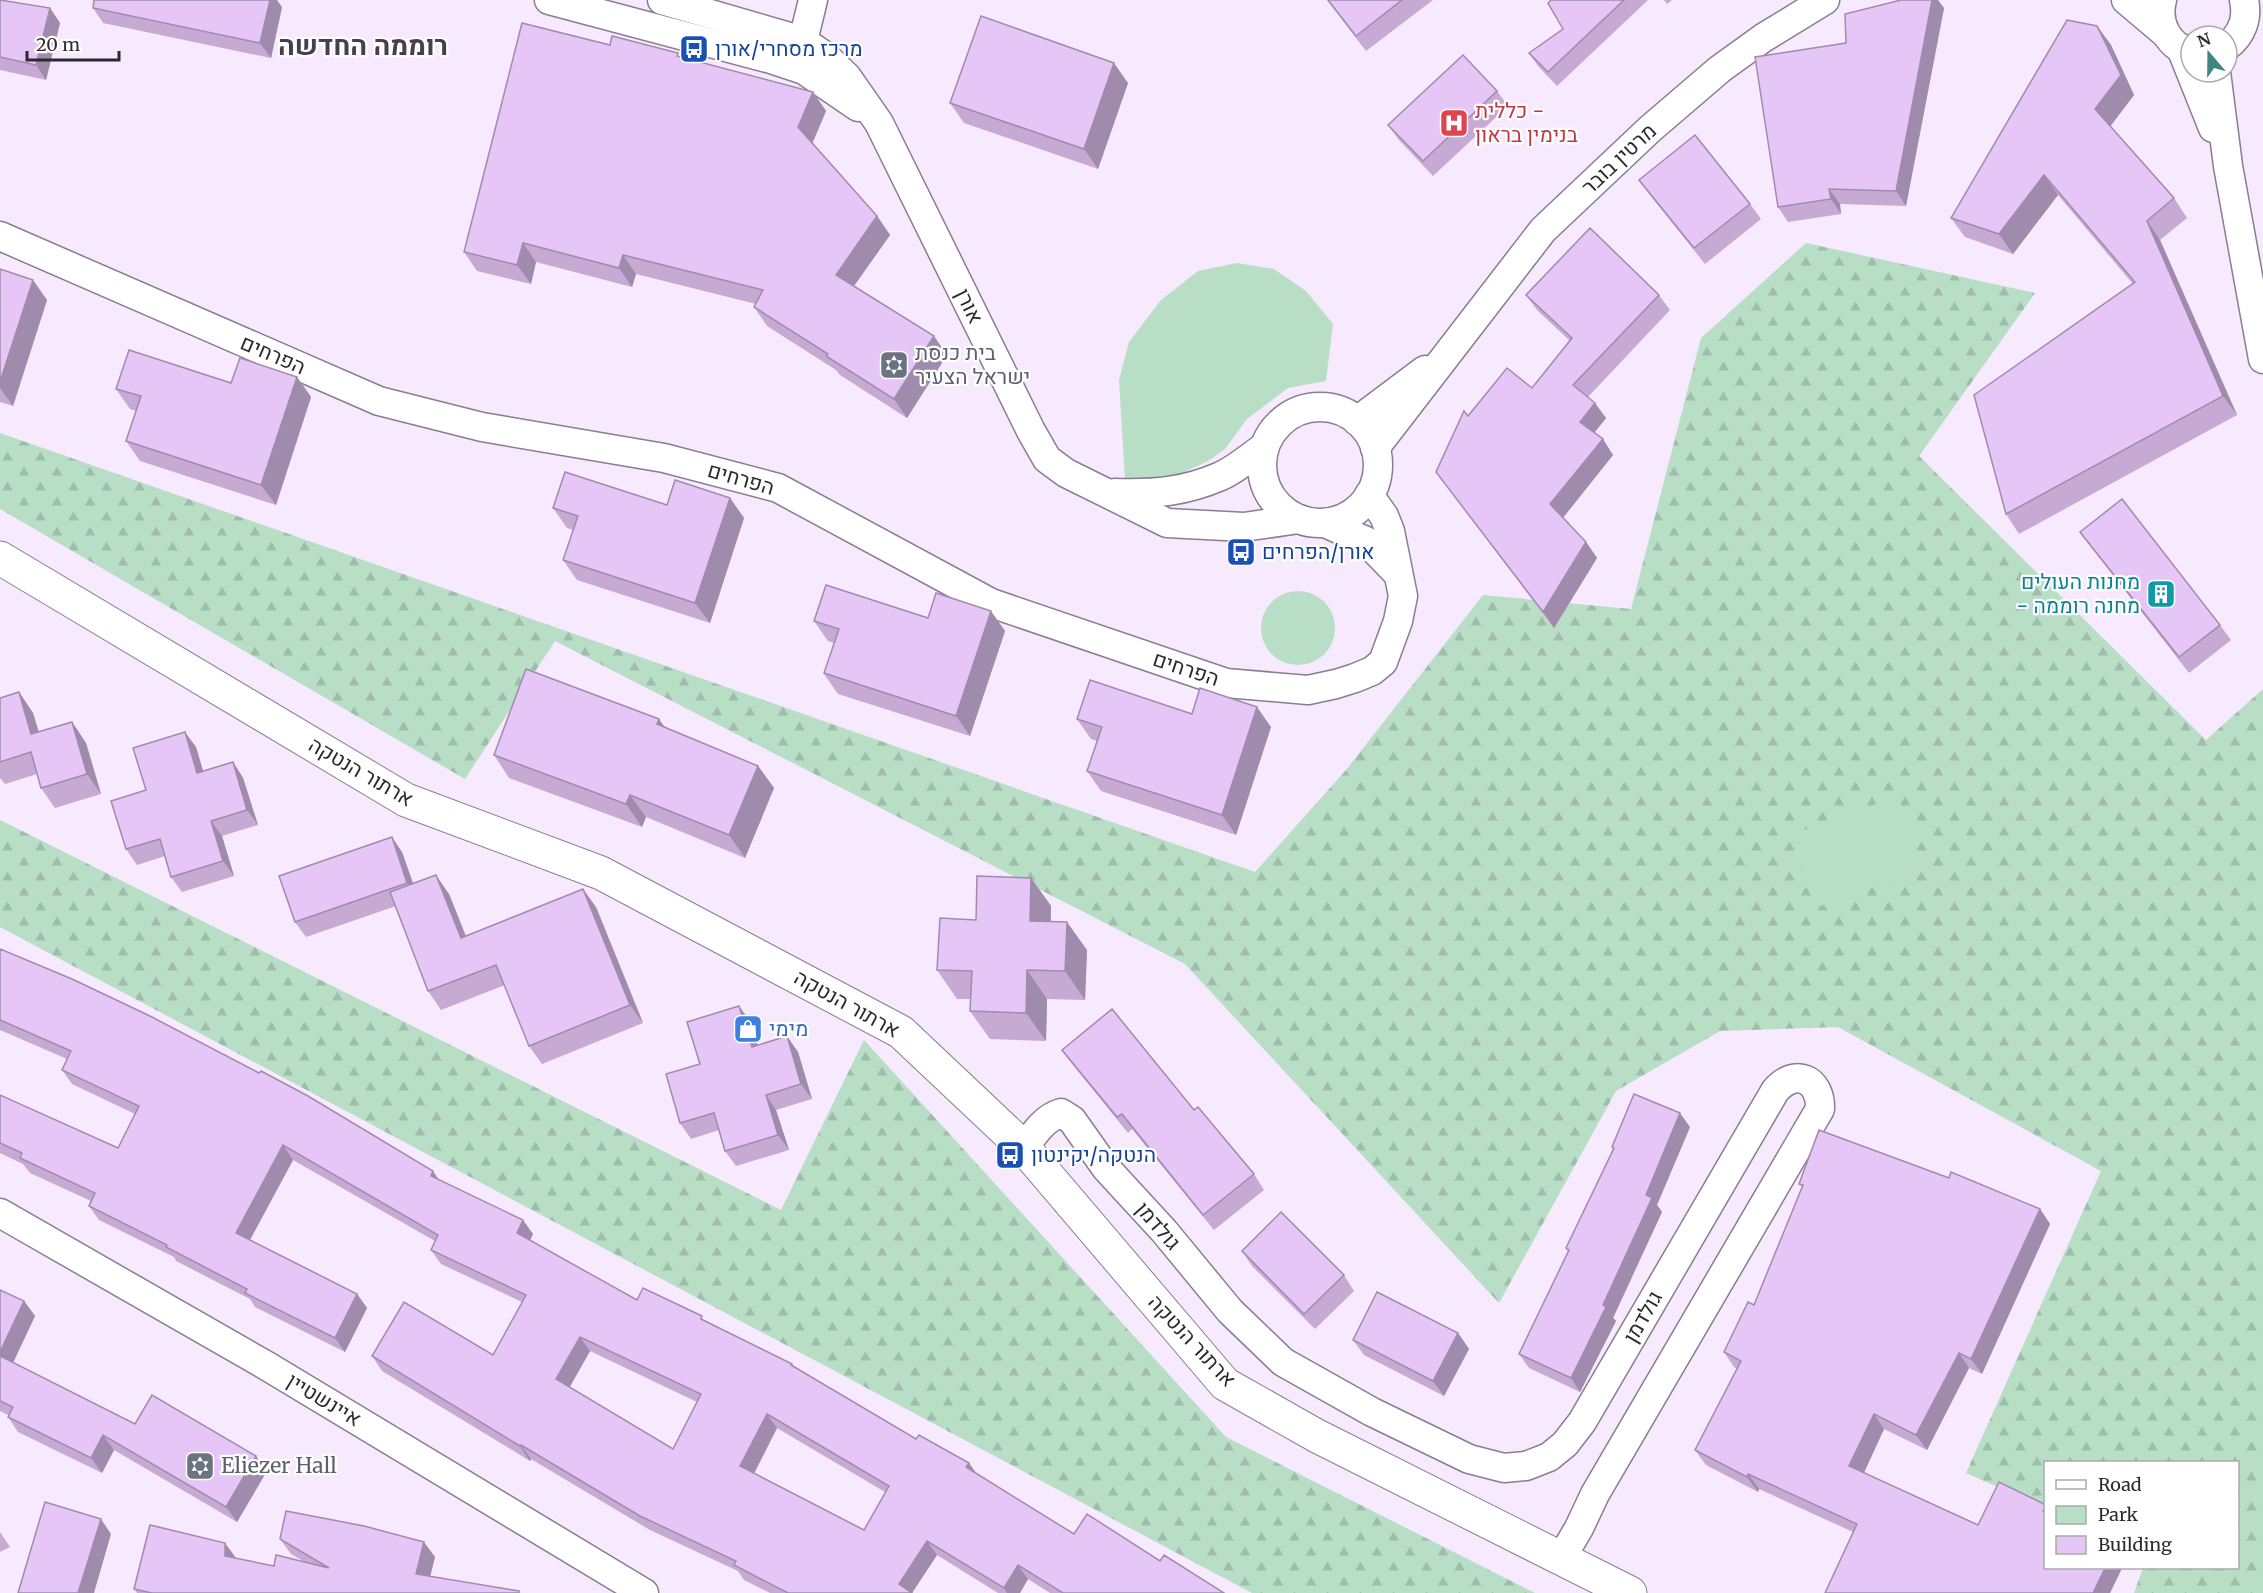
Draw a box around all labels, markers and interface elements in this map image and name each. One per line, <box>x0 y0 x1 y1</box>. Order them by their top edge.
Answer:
scale bar <box>27 24 118 62</box>
north arrow <box>2179 24 2239 84</box>
district label: רוממה החדשה <box>278 28 448 62</box>
text: N <box>2195 28 2214 51</box>
text: 20 m <box>36 33 80 56</box>
bus stop icon: מרכז מסחרי/אורן <box>678 33 710 65</box>
place label: מרכז מסחרי/אורן <box>715 35 863 62</box>
place label: כללית - בנימין בראון <box>1475 97 1578 148</box>
hospital icon: כללית - בנימין בראון <box>1438 107 1470 139</box>
street label: מרטין בובר <box>1576 117 1662 200</box>
street label: אורן <box>949 284 989 328</box>
street label: הפרחים <box>237 329 310 380</box>
place label: בית כנסת ישראל הצעיר <box>915 339 1030 390</box>
synagogue icon: בית כנסת ישראל הצעיר <box>878 349 910 381</box>
street label: הפרחים <box>705 456 778 501</box>
bus stop icon: אורן/הפרחים <box>1225 536 1257 568</box>
place label: אורן/הפרחים <box>1262 538 1374 565</box>
place label: מחנות העולים - מחנה רוממה <box>2016 568 2140 619</box>
building icon: מחנות העולים - מחנה רוממה <box>2145 578 2177 610</box>
street label: הפרחים <box>1150 645 1223 692</box>
street label: ארתור הנטקה <box>304 731 419 812</box>
street label: ארתור הנטקה <box>790 963 905 1044</box>
shop icon: מימי <box>732 1013 764 1045</box>
place label: מימי <box>769 1015 808 1042</box>
bus stop icon: הנטקה/יקינטון <box>994 1139 1026 1171</box>
place label: הנטקה/יקינטון <box>1031 1141 1156 1168</box>
street label: גולדמן <box>1130 1196 1187 1255</box>
street label: גולדמן <box>1617 1286 1668 1347</box>
street label: ארתור הנטקה <box>1143 1289 1242 1393</box>
street label: איינשטיין <box>282 1367 366 1432</box>
synagogue icon: Eliezer Hall <box>184 1450 216 1482</box>
place label: Eliezer Hall <box>221 1452 337 1479</box>
legend <box>2044 1461 2239 1569</box>
text: Road <box>2098 1473 2142 1496</box>
text: Park <box>2098 1503 2139 1526</box>
text: Building <box>2098 1533 2172 1556</box>

